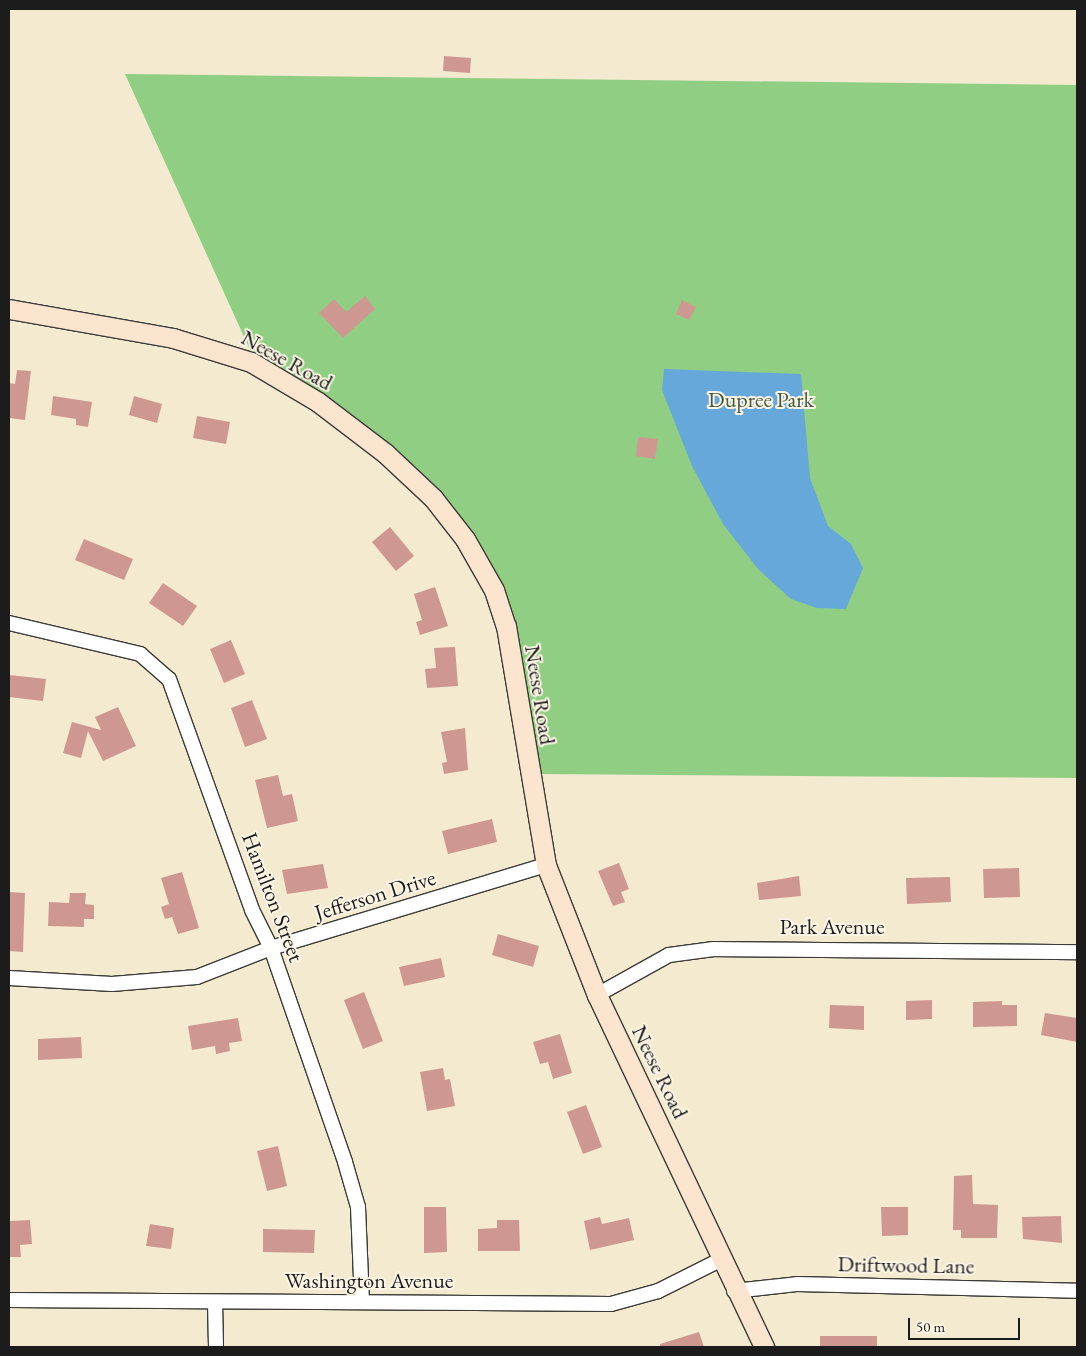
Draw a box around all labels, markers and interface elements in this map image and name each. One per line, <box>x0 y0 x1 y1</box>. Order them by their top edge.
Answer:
street label: Neese Road <box>237 324 337 396</box>
park label: Dupree Park <box>708 387 814 413</box>
street label: Neese Road <box>519 643 561 747</box>
street label: Hamilton Street <box>236 829 310 965</box>
street label: Jefferson Drive <box>311 864 439 926</box>
street label: Park Avenue <box>779 914 885 940</box>
street label: Neese Road <box>626 1021 694 1123</box>
street label: Driftwood Lane <box>837 1251 975 1279</box>
street label: Washington Avenue <box>285 1268 453 1294</box>
scale bar <box>911 1308 1024 1340</box>
text: 50 m <box>916 1317 945 1336</box>

